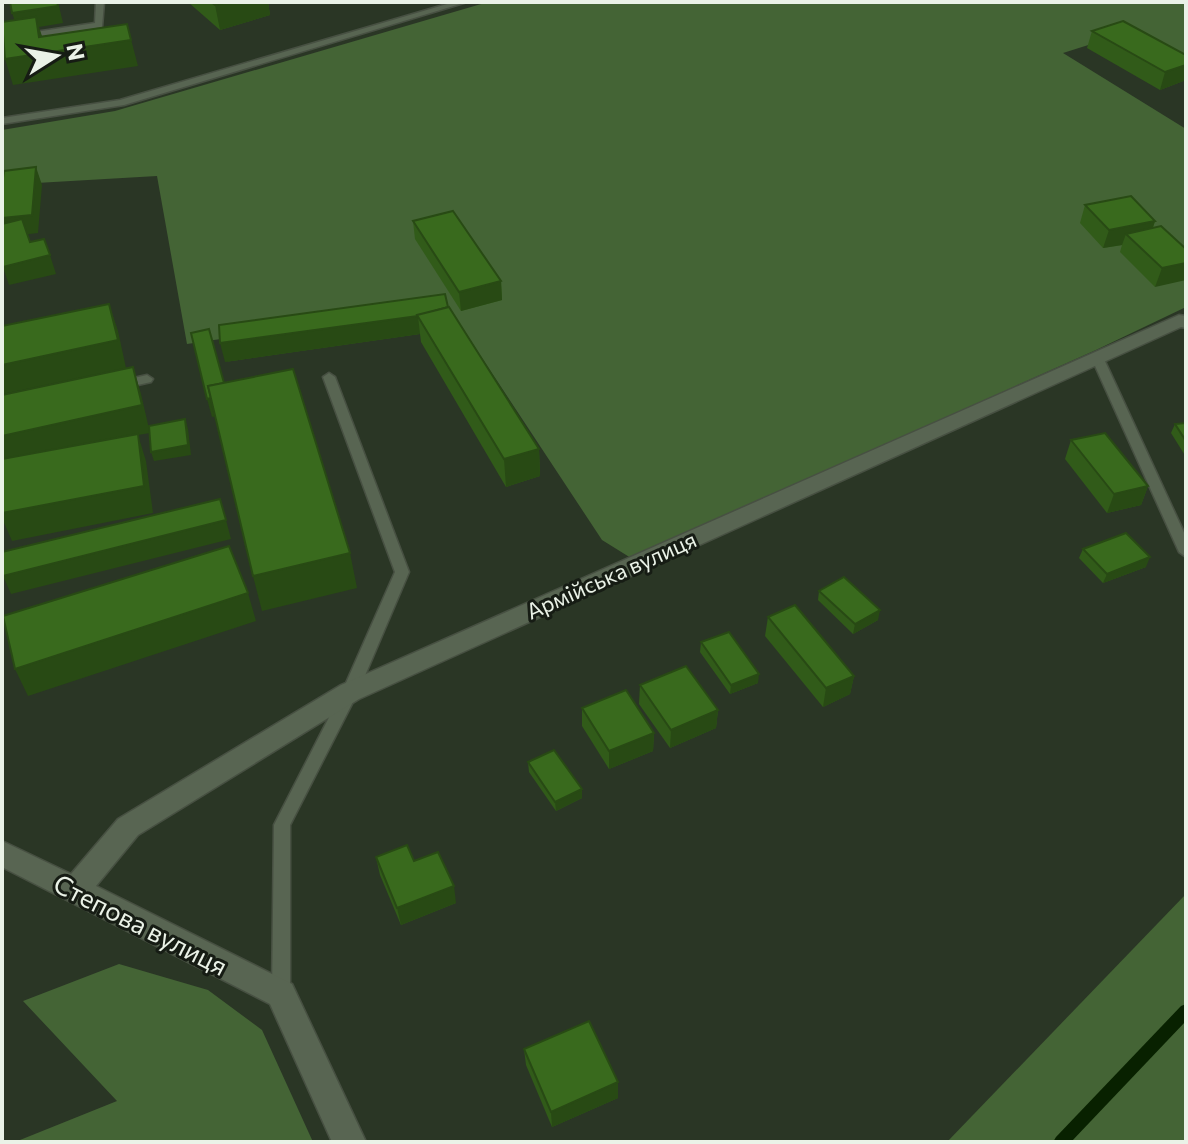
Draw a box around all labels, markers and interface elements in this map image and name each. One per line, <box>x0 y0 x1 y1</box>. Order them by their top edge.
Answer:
north arrow <box>16 16 96 96</box>
text: N <box>61 41 91 63</box>
street label: Армійська вулиця <box>522 525 700 625</box>
street label: Степова вулиця <box>49 867 233 981</box>

